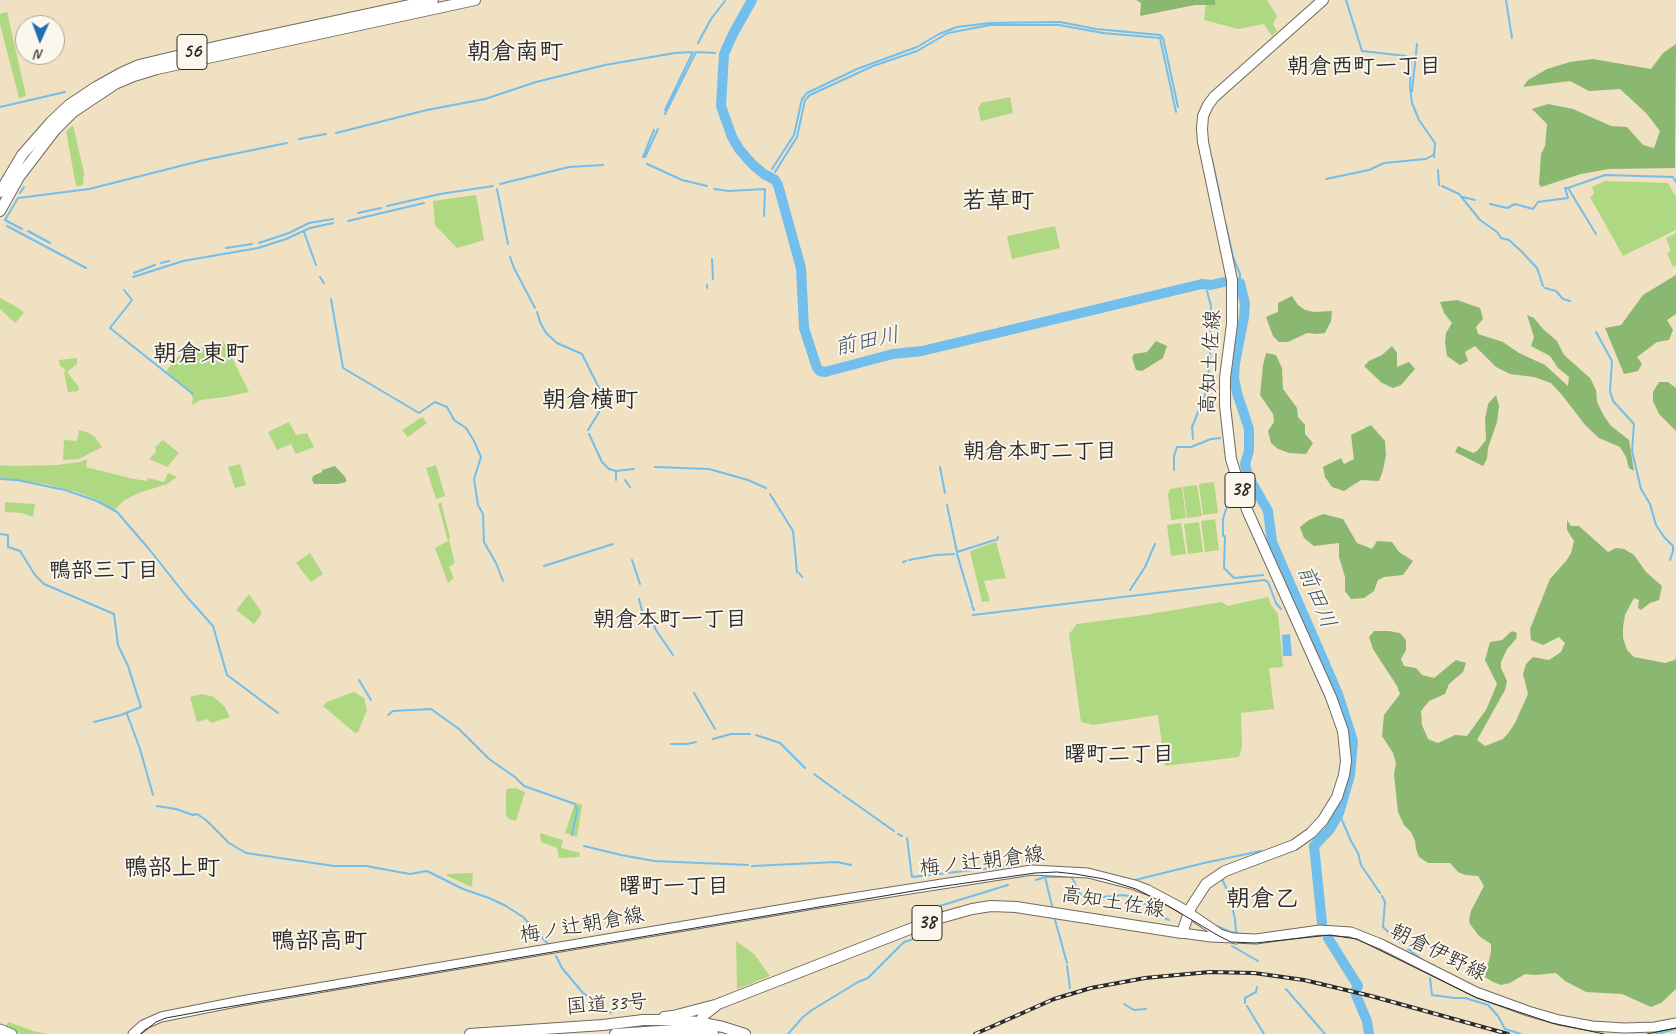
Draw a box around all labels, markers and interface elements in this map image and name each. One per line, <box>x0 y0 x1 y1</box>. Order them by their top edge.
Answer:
north arrow <box>15 15 65 65</box>
road number: 56 <box>177 34 207 70</box>
district label: 朝倉南町 <box>467 39 563 67</box>
text: N <box>35 46 44 63</box>
district label: 朝倉西町一丁目 <box>1287 54 1441 80</box>
district label: 若草町 <box>962 188 1034 216</box>
street label: 高知土佐線 <box>1196 309 1226 415</box>
water label: 前田川 <box>832 322 902 362</box>
district label: 朝倉東町 <box>153 341 249 369</box>
district label: 朝倉横町 <box>542 387 638 415</box>
district label: 朝倉本町二丁目 <box>963 439 1117 465</box>
road number: 38 <box>1225 472 1255 508</box>
district label: 鴨部三丁目 <box>49 558 159 584</box>
water label: 前田川 <box>1291 561 1341 633</box>
district label: 朝倉本町一丁目 <box>593 607 747 633</box>
district label: 曙町二丁目 <box>1064 742 1174 768</box>
street label: 梅ノ辻朝倉線 <box>918 842 1046 882</box>
district label: 鴨部上町 <box>124 855 220 883</box>
district label: 曙町一丁目 <box>619 874 729 900</box>
street label: 高知土佐線 <box>1059 882 1167 924</box>
district label: 朝倉乙 <box>1226 886 1298 914</box>
street label: 梅ノ辻朝倉線 <box>518 903 646 949</box>
road number: 38 <box>912 906 942 940</box>
street label: 朝倉伊野線 <box>1385 919 1491 987</box>
district label: 鴨部高町 <box>271 928 367 956</box>
street label: 国道33号 <box>565 990 649 1020</box>

